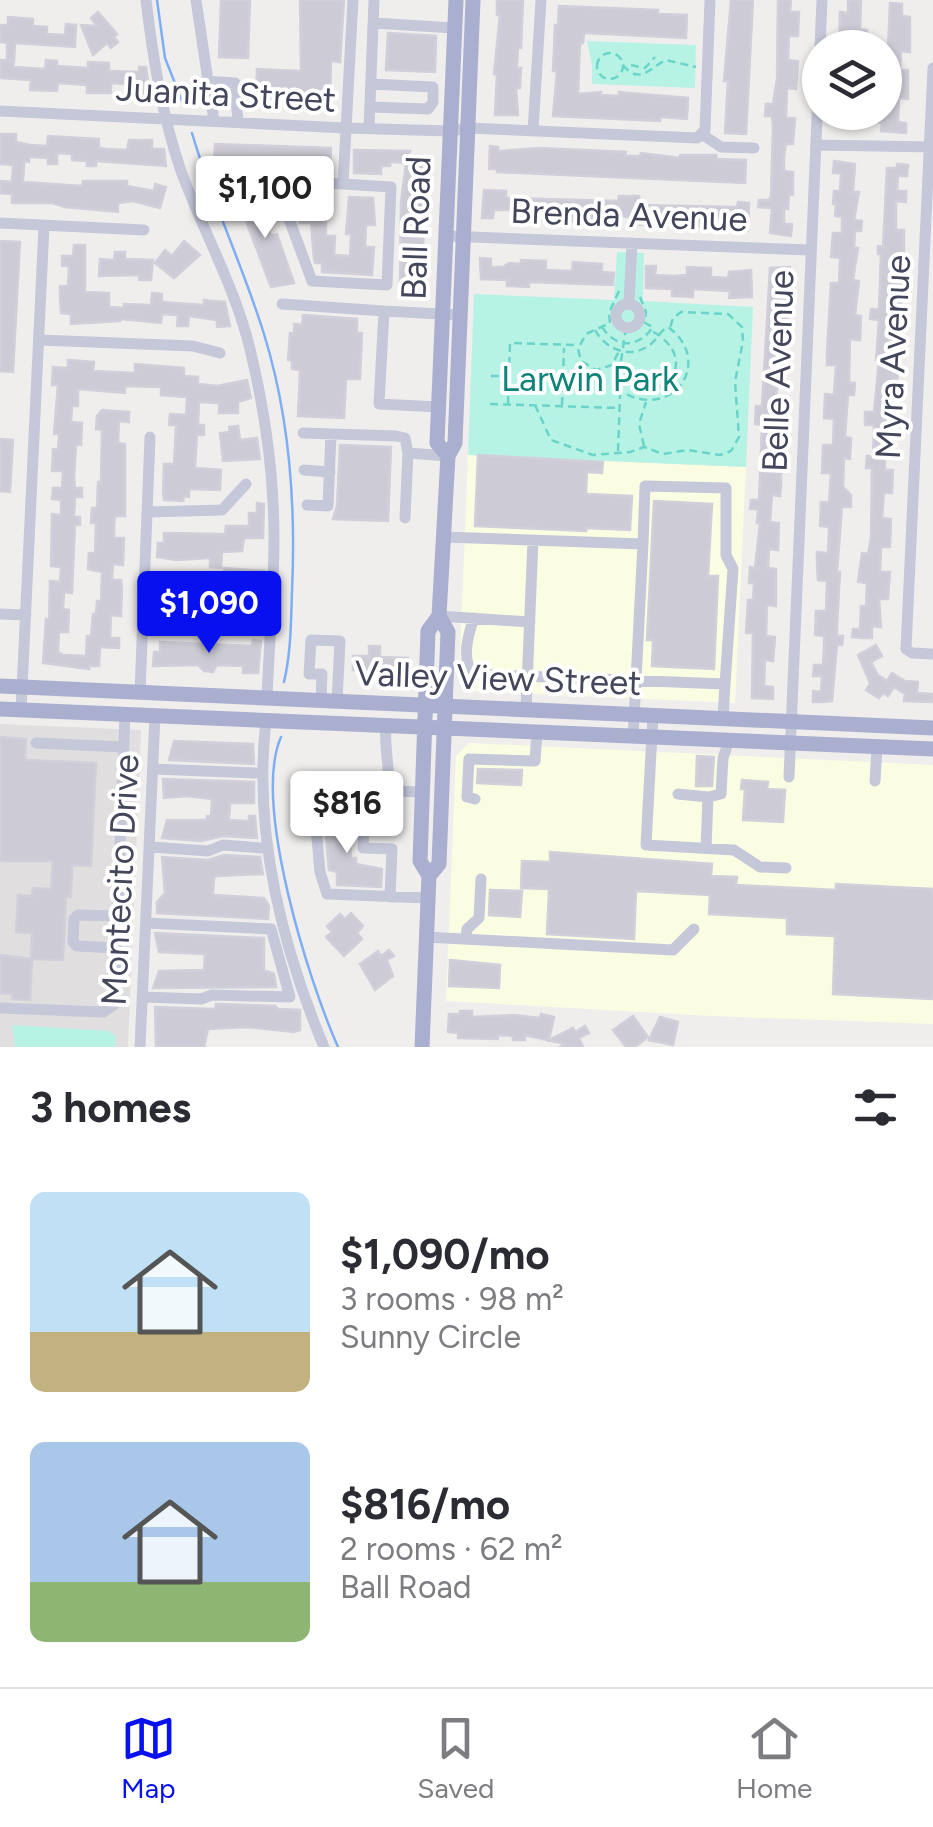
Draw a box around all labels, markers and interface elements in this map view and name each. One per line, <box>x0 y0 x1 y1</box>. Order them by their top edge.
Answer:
map controls <box>802 30 902 130</box>
button: layers <box>802 30 902 130</box>
street label: Juanita Street <box>115 67 337 121</box>
street label: Ball Road <box>393 155 439 301</box>
pin: $1,100 <box>184 156 346 241</box>
text: $1,100 <box>218 169 312 207</box>
street label: Brenda Avenue <box>510 190 748 240</box>
street label: Myra Avenue <box>867 254 919 460</box>
street label: Belle Avenue <box>753 269 803 473</box>
park label: Larwin Park <box>501 358 679 400</box>
pin: $1,090 <box>128 571 290 656</box>
text: $1,090 <box>159 584 259 622</box>
street label: Valley View Street <box>354 652 642 704</box>
street label: Montecito Drive <box>92 753 148 1007</box>
pin: $816 <box>288 771 406 856</box>
text: $816 <box>312 784 382 822</box>
icon: filters <box>848 1080 903 1135</box>
text: 3 homes <box>30 1082 191 1133</box>
text: $1,090/mo <box>340 1229 550 1280</box>
icon: home <box>110 1232 230 1352</box>
text: 3 rooms · 98 m² <box>340 1280 564 1318</box>
text: Sunny Circle <box>340 1318 521 1356</box>
text: $816/mo <box>340 1479 510 1530</box>
icon: home <box>110 1482 230 1602</box>
text: 2 rooms · 62 m² <box>340 1530 563 1568</box>
text: Ball Road <box>340 1568 472 1606</box>
tab: Map <box>121 1711 176 1805</box>
tab: Saved <box>417 1711 494 1805</box>
tab: Home <box>736 1711 812 1805</box>

